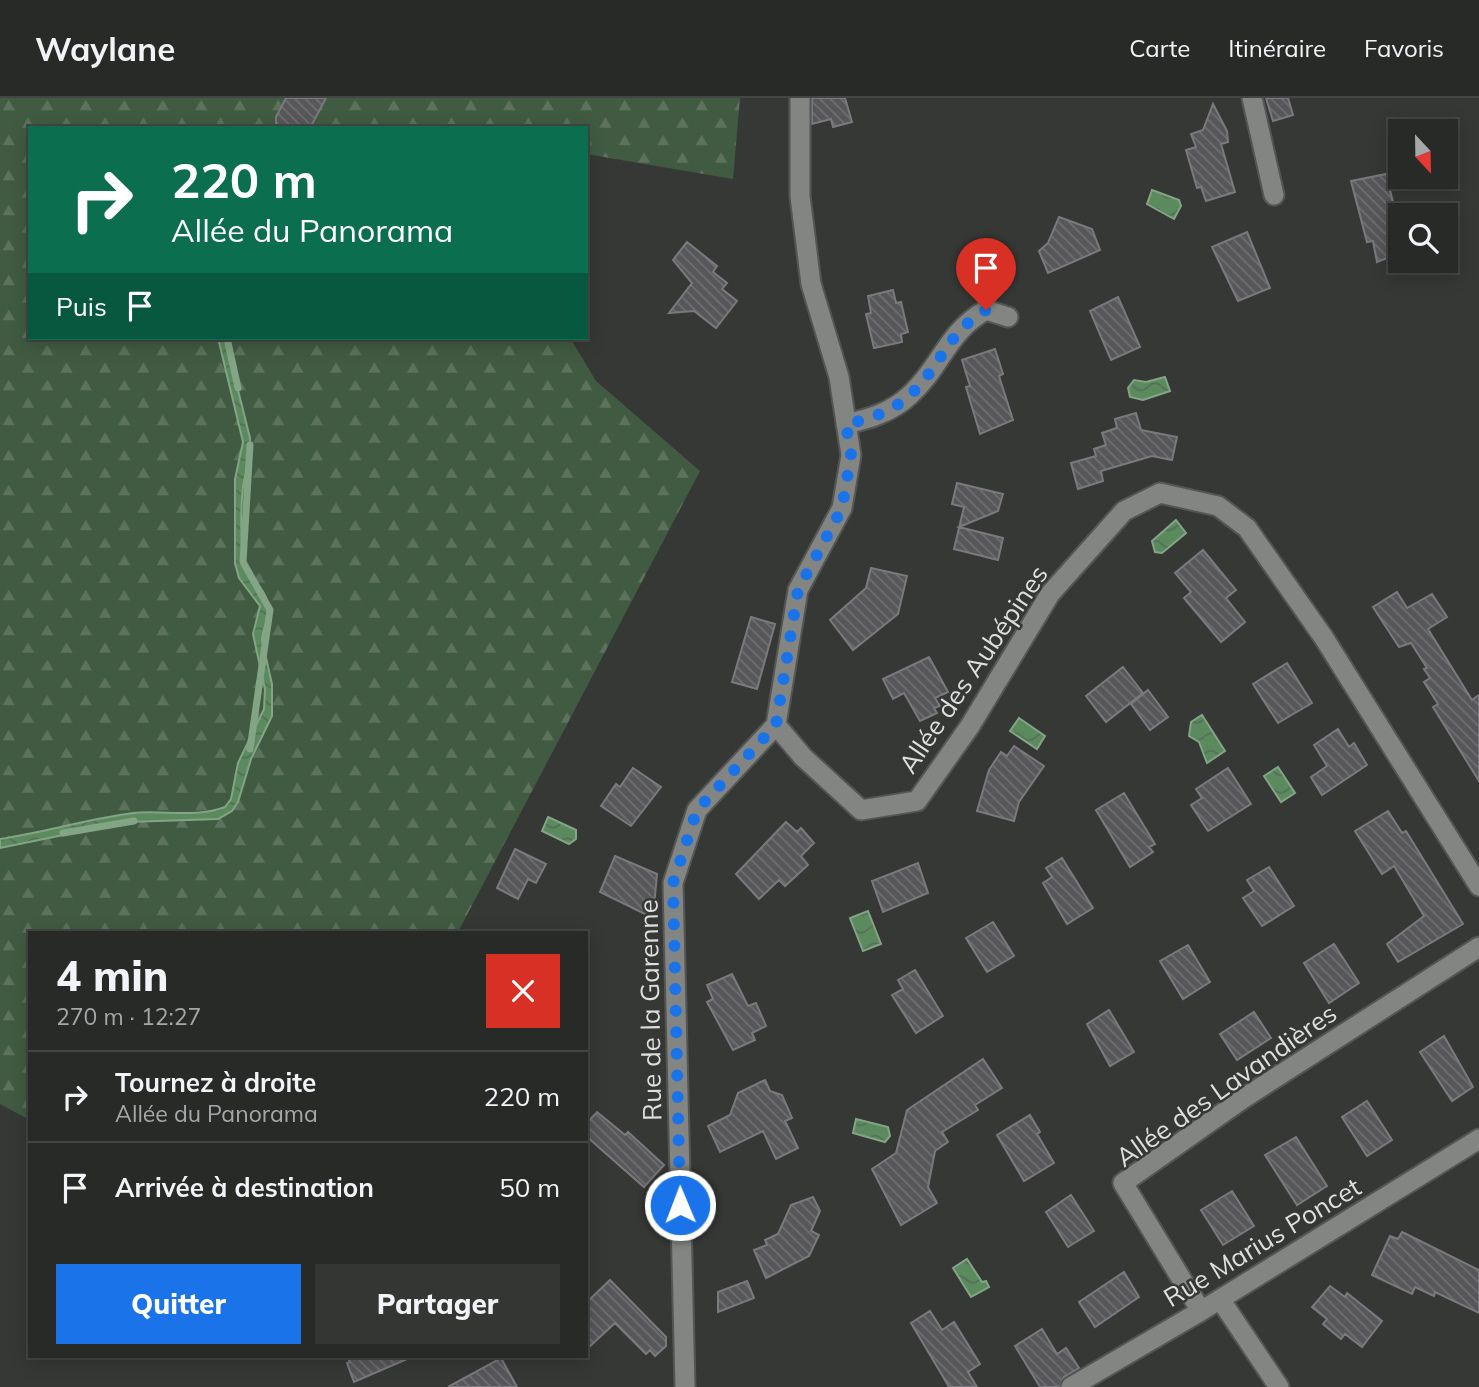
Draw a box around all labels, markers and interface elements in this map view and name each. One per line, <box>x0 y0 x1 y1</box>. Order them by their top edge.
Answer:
text: Waylane <box>35 28 175 69</box>
text: Carte <box>1129 33 1190 63</box>
text: Itinéraire <box>1228 33 1326 63</box>
text: Favoris <box>1364 33 1444 63</box>
north arrow <box>1388 119 1458 189</box>
map controls <box>1388 119 1458 273</box>
text: 220 m <box>171 149 317 210</box>
icon: right <box>56 154 147 245</box>
button: search <box>1388 203 1458 273</box>
text: Allée du Panorama <box>171 210 453 250</box>
pin <box>956 238 1016 310</box>
icon: arrive <box>967 249 1005 287</box>
icon: arrive <box>121 287 159 325</box>
text: Puis <box>56 290 107 323</box>
street label: Allée des Aubépines <box>891 559 1055 779</box>
street label: Rue de la Garenne <box>632 899 668 1121</box>
text: 4 min <box>56 949 169 1002</box>
button: close <box>486 954 560 1028</box>
street label: Allée des Lavandières <box>1109 996 1343 1174</box>
text: 270 m · 12:27 <box>56 1002 201 1031</box>
text: Tournez à droite <box>115 1066 316 1099</box>
icon: right <box>56 1078 94 1116</box>
text: 220 m <box>484 1080 560 1113</box>
text: Allée du Panorama <box>115 1099 318 1128</box>
position arrow <box>643 1168 717 1242</box>
icon: arrive <box>56 1169 94 1207</box>
street label: Rue Marius Poncet <box>1157 1170 1367 1314</box>
text: Arrivée à destination <box>115 1171 374 1204</box>
text: 50 m <box>499 1171 560 1204</box>
button: Quitter <box>56 1264 301 1344</box>
button: Partager <box>315 1264 560 1344</box>

